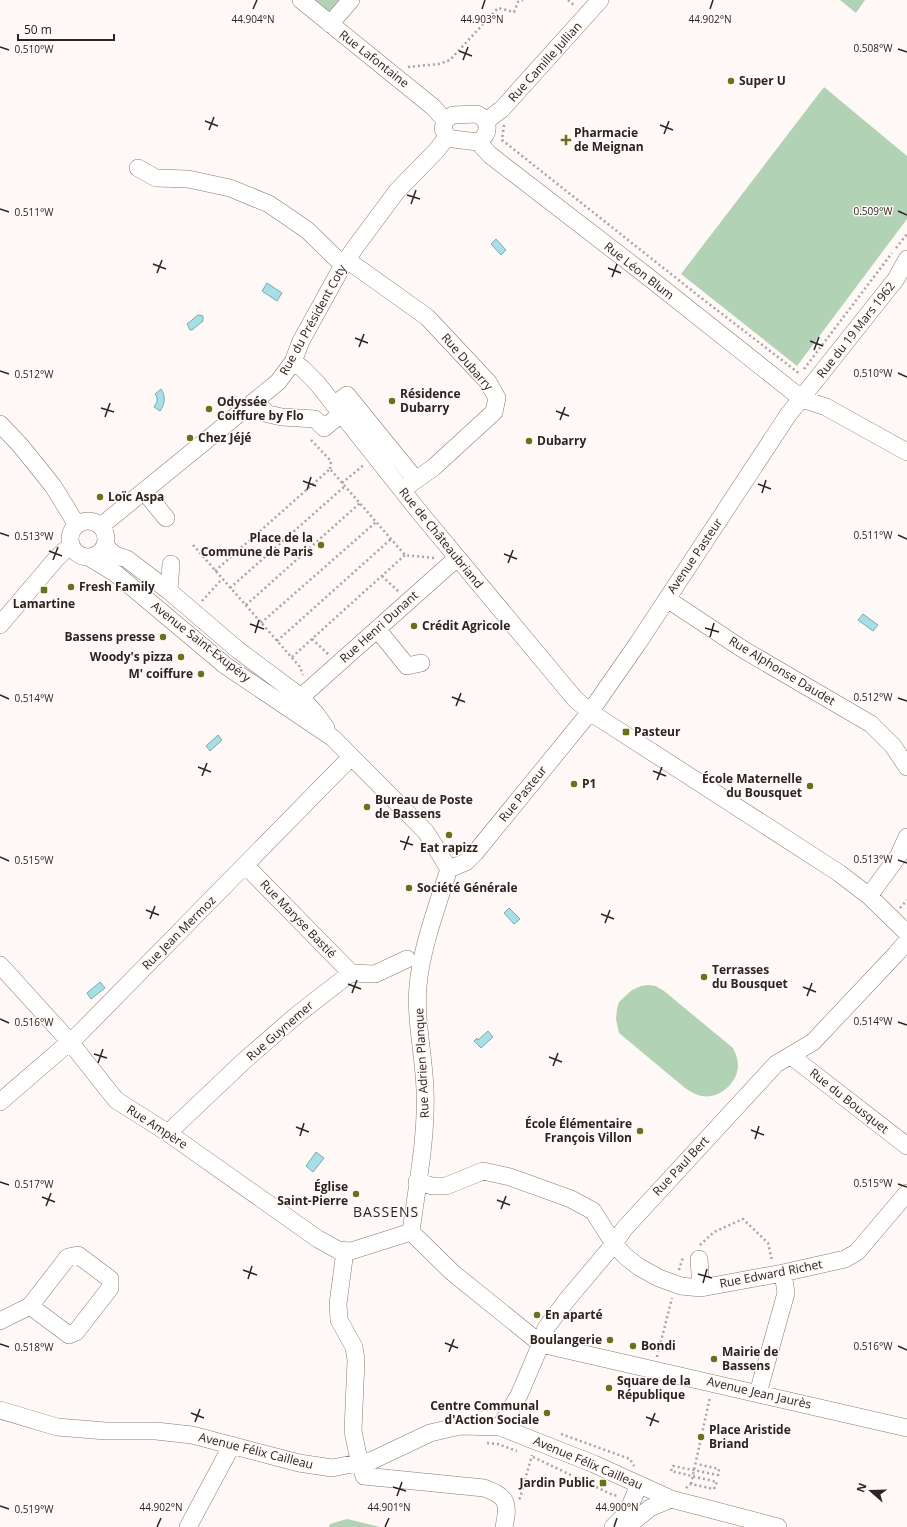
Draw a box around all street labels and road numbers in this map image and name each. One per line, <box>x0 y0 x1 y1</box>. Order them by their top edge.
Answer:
street label: Rue Camille Jullian <box>504 18 585 105</box>
street label: Rue Lafontaine <box>336 26 413 91</box>
street label: Rue Léon Blum <box>601 238 678 303</box>
street label: Rue du Président Coty <box>275 261 351 378</box>
street label: Rue du 19 Mars 1962 <box>813 278 899 381</box>
street label: Rue Dubarry <box>438 329 498 395</box>
street label: Rue de Châteaubriand <box>395 484 487 592</box>
street label: Avenue Pasteur <box>663 515 726 597</box>
street label: Rue Henri Dunant <box>336 587 422 667</box>
street label: Avenue Saint-Exupéry <box>148 597 255 686</box>
street label: Rue Alphonse Daudet <box>726 632 839 709</box>
street label: Rue Pasteur <box>495 762 551 825</box>
street label: Rue Maryse Bastié <box>257 876 340 962</box>
street label: Rue Jean Mermoz <box>138 892 220 973</box>
street label: Rue Guynemer <box>243 997 317 1064</box>
street label: Rue Adrien Planque <box>410 1007 433 1119</box>
street label: Rue du Bousquet <box>806 1064 892 1137</box>
street label: Rue Ampère <box>124 1101 191 1153</box>
street label: Rue Paul Bert <box>649 1132 713 1199</box>
street label: Rue Edward Richet <box>718 1255 824 1292</box>
street label: Avenue Jean Jaurès <box>705 1372 813 1413</box>
street label: Avenue Félix Cailleau <box>197 1428 315 1473</box>
street label: Avenue Félix Cailleau <box>531 1432 646 1493</box>

